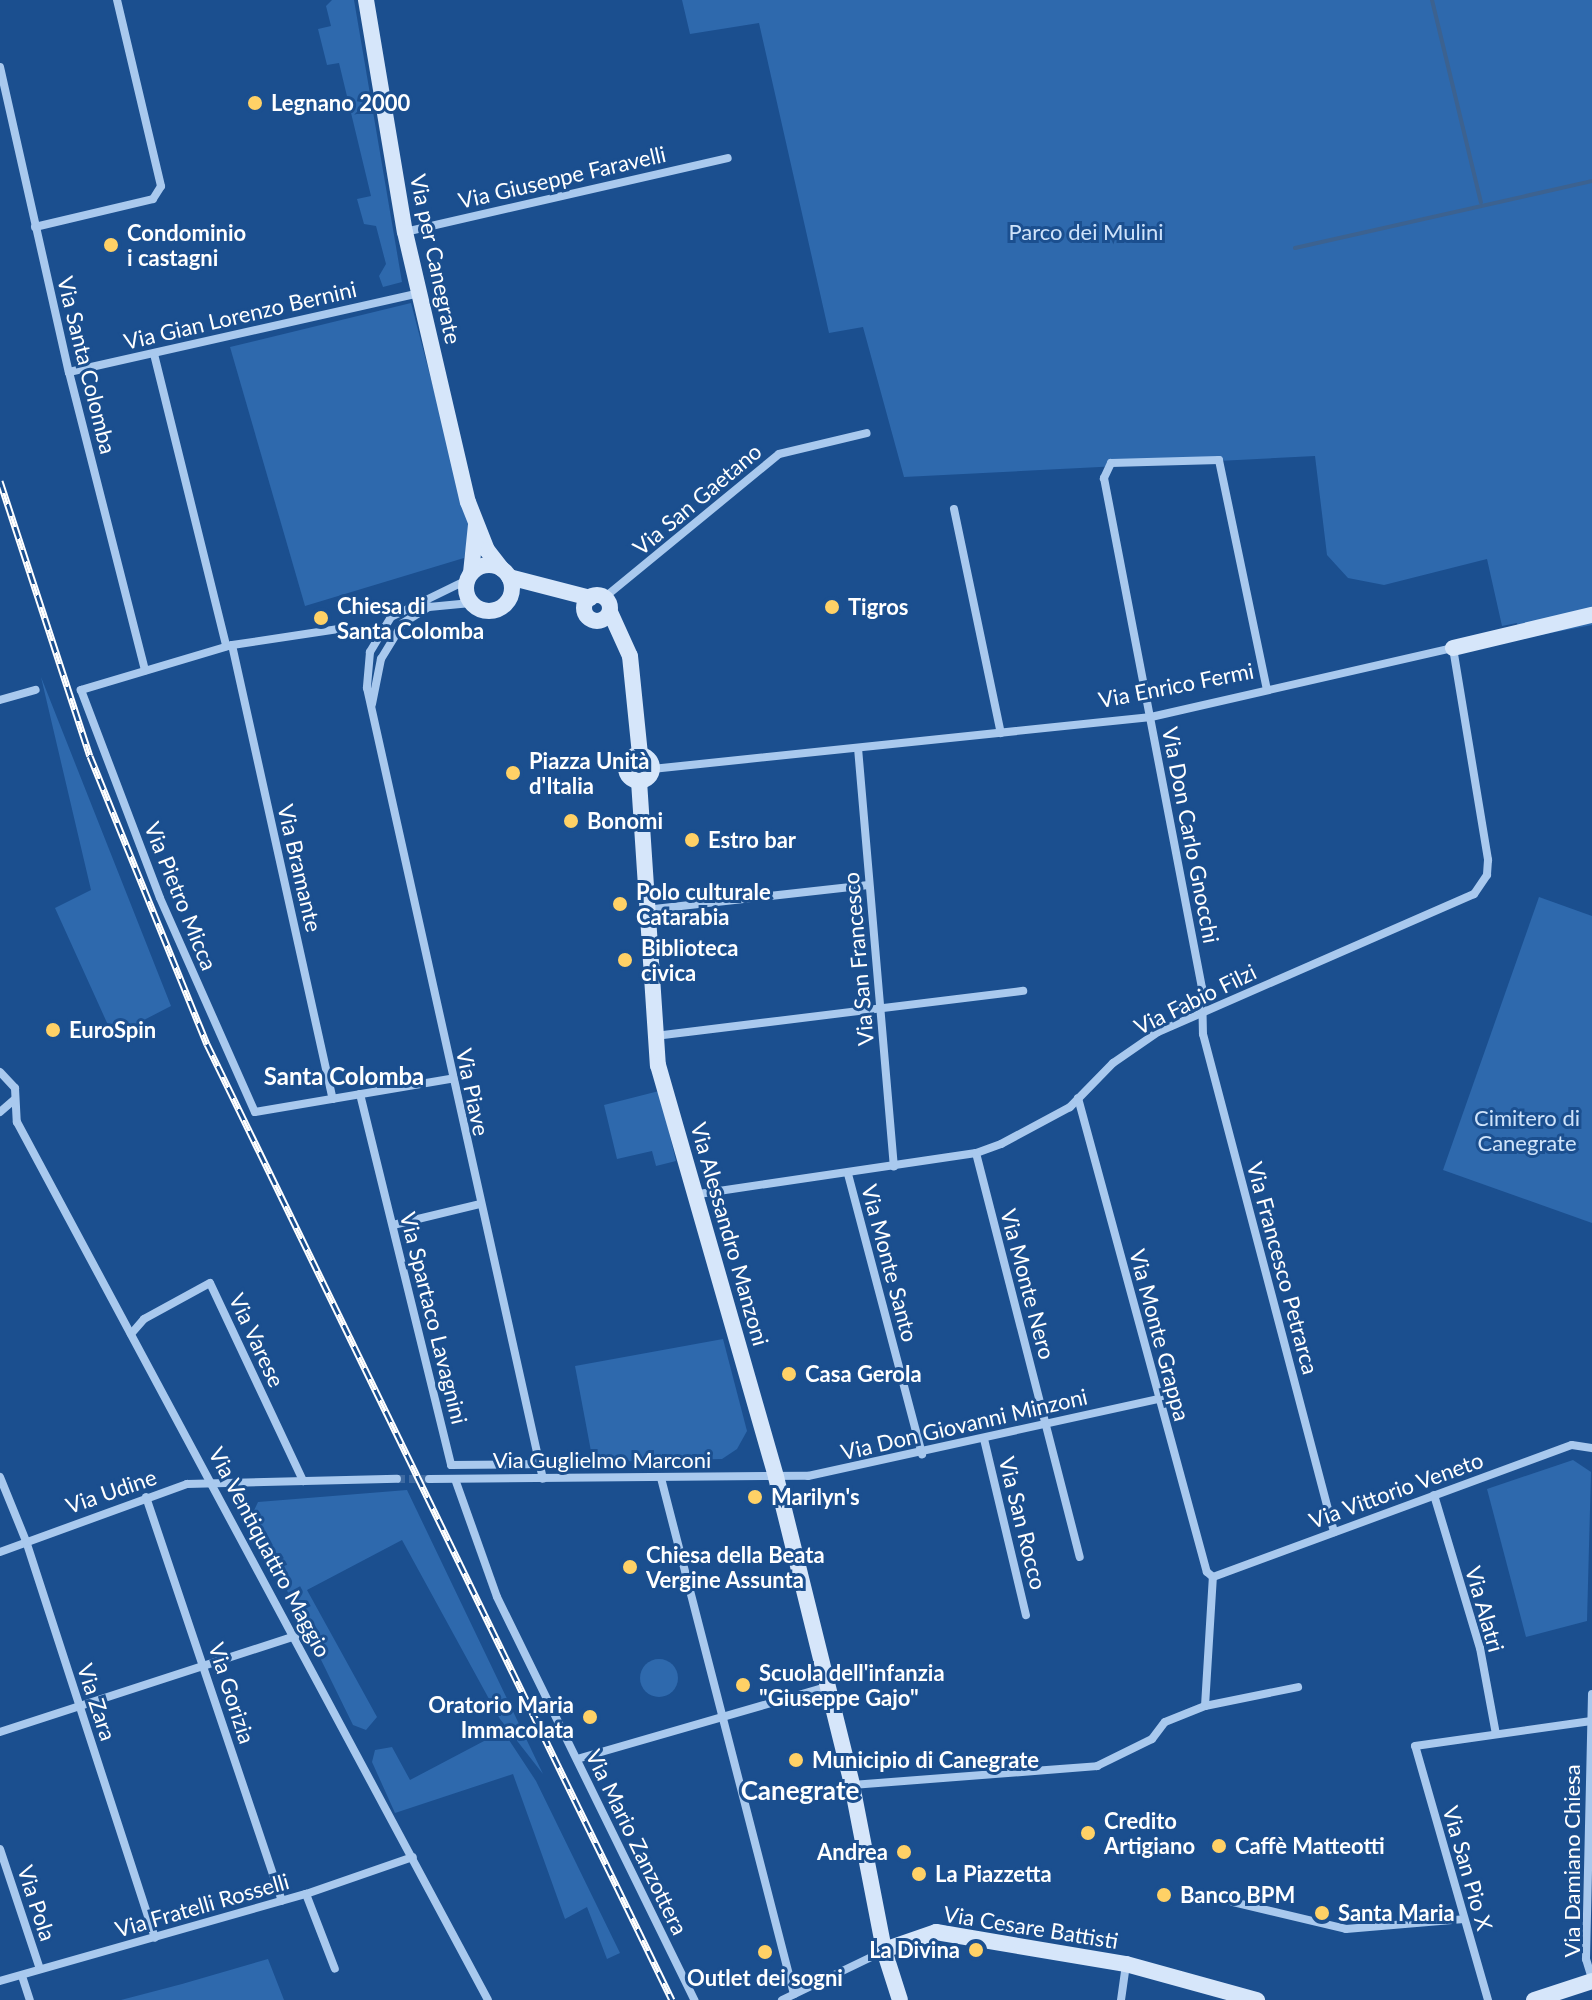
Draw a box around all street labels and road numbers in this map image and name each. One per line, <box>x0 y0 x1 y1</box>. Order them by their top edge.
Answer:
street label: Via Giuseppe Faravelli <box>456 140 668 214</box>
street label: Via per Canegrate <box>405 171 467 347</box>
street label: Via Santa Colomba <box>52 274 122 456</box>
street label: Via Gian Lorenzo Bernini <box>121 275 359 355</box>
street label: Via San Gaetano <box>627 438 767 560</box>
street label: Via Enrico Fermi <box>1096 657 1256 713</box>
street label: Via Don Carlo Gnocchi <box>1157 725 1225 945</box>
street label: Via Bramante <box>273 802 327 934</box>
street label: Via Pietro Micca <box>139 818 223 974</box>
street label: Via San Francesco <box>837 871 879 1047</box>
street label: Via Fabio Filzi <box>1130 958 1260 1040</box>
street label: Via Piave <box>451 1046 495 1138</box>
street label: Via Alessandro Manzoni <box>685 1119 775 1349</box>
street label: Via Francesco Petrarca <box>1242 1159 1324 1377</box>
street label: Via Monte Santo <box>856 1182 924 1344</box>
street label: Via Monte Nero <box>995 1206 1061 1362</box>
street label: Via Spartaco Lavagnini <box>395 1209 473 1427</box>
street label: Via Monte Grappa <box>1124 1246 1196 1424</box>
street label: Via Varese <box>224 1289 290 1391</box>
street label: Via Don Giovanni Minzoni <box>838 1383 1090 1465</box>
street label: Via Ventiquattro Maggio <box>203 1442 337 1662</box>
street label: Via Vittorio Veneto <box>1305 1446 1487 1534</box>
street label: Via Guglielmo Marconi <box>493 1447 711 1473</box>
street label: Via San Rocco <box>994 1454 1052 1592</box>
street label: Via Udine <box>62 1463 160 1519</box>
street label: Via Alatri <box>1460 1563 1510 1655</box>
street label: Via Gorizia <box>203 1639 261 1747</box>
street label: Via Zara <box>72 1660 122 1744</box>
street label: Via Mario Zanzottera <box>581 1745 693 1939</box>
street label: Via Damiano Chiesa <box>1559 1764 1585 1958</box>
street label: Via San Pio X <box>1438 1803 1498 1933</box>
street label: Via Pola <box>12 1862 62 1944</box>
street label: Via Fratelli Rosselli <box>112 1868 292 1942</box>
street label: Via Cesare Battisti <box>942 1900 1120 1954</box>

